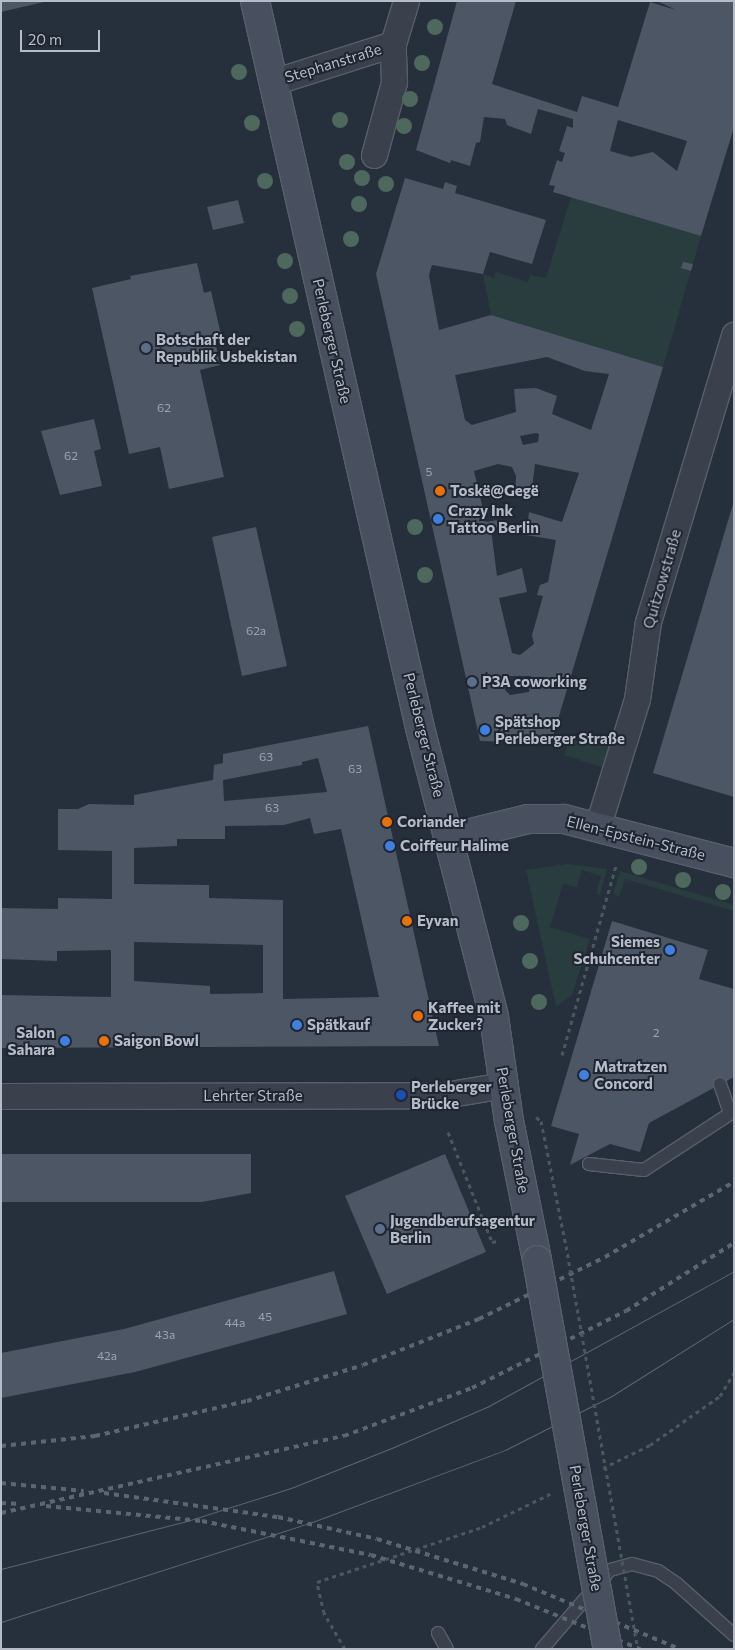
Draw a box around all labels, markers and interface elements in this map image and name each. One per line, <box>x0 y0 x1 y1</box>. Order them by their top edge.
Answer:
scale bar <box>22 20 102 52</box>
text: 20 m <box>28 30 62 48</box>
street label: Stephanstraße <box>282 40 384 86</box>
street label: Perleberger Straße <box>309 277 355 405</box>
place label: Botschaft der Republik Usbekistan <box>156 330 297 365</box>
marker: Botschaft der Republik Usbekistan <box>140 342 152 354</box>
house number: 62 <box>157 401 171 415</box>
house number: 62 <box>64 449 78 463</box>
house number: 5 <box>426 465 432 479</box>
place label: Toskë@Gegë <box>450 482 539 500</box>
marker: Toskë@Gegë <box>434 485 446 497</box>
place label: Crazy Ink Tattoo Berlin <box>448 501 539 536</box>
marker: Crazy Ink Tattoo Berlin <box>432 513 444 525</box>
street label: Quitzowstraße <box>639 527 685 631</box>
house number: 62a <box>246 624 266 638</box>
street label: Perleberger Straße <box>400 671 448 799</box>
place label: P3A coworking <box>482 673 587 691</box>
marker: P3A coworking <box>466 676 478 688</box>
place label: Spätshop Perleberger Straße <box>495 712 625 747</box>
marker: Spätshop Perleberger Straße <box>479 724 491 736</box>
house number: 63 <box>259 750 273 764</box>
house number: 63 <box>348 762 362 776</box>
house number: 63 <box>265 801 279 815</box>
street label: Ellen-Epstein-Straße <box>565 812 707 864</box>
place label: Coriander <box>397 813 466 831</box>
marker: Coriander <box>381 816 393 828</box>
place label: Coiffeur Halime <box>400 837 509 855</box>
marker: Coiffeur Halime <box>384 840 396 852</box>
place label: Eyvan <box>417 912 458 930</box>
marker: Eyvan <box>401 915 413 927</box>
place label: Siemes Schuhcenter <box>574 932 660 967</box>
marker: Siemes Schuhcenter <box>664 944 676 956</box>
place label: Kaffee mit Zucker? <box>428 998 500 1033</box>
marker: Kaffee mit Zucker? <box>412 1010 424 1022</box>
place label: Spätkauf <box>307 1016 370 1034</box>
marker: Spätkauf <box>291 1019 303 1031</box>
place label: Salon Sahara <box>8 1023 55 1058</box>
house number: 2 <box>653 1026 659 1040</box>
place label: Saigon Bowl <box>114 1032 199 1050</box>
marker: Salon Sahara <box>59 1035 71 1047</box>
marker: Saigon Bowl <box>98 1035 110 1047</box>
place label: Matratzen Concord <box>594 1057 667 1092</box>
street label: Perleberger Straße <box>493 1066 533 1194</box>
marker: Matratzen Concord <box>578 1069 590 1081</box>
place label: Perleberger Brücke <box>411 1077 492 1112</box>
street label: Lehrter Straße <box>203 1087 303 1105</box>
marker: Perleberger Brücke <box>395 1089 407 1101</box>
place label: Jugendberufsagentur Berlin <box>390 1211 535 1246</box>
marker: Jugendberufsagentur Berlin <box>374 1223 386 1235</box>
house number: 45 <box>258 1310 272 1324</box>
house number: 44a <box>225 1316 245 1330</box>
house number: 43a <box>155 1328 175 1342</box>
house number: 42a <box>97 1349 117 1363</box>
street label: Perleberger Straße <box>566 1464 606 1592</box>

